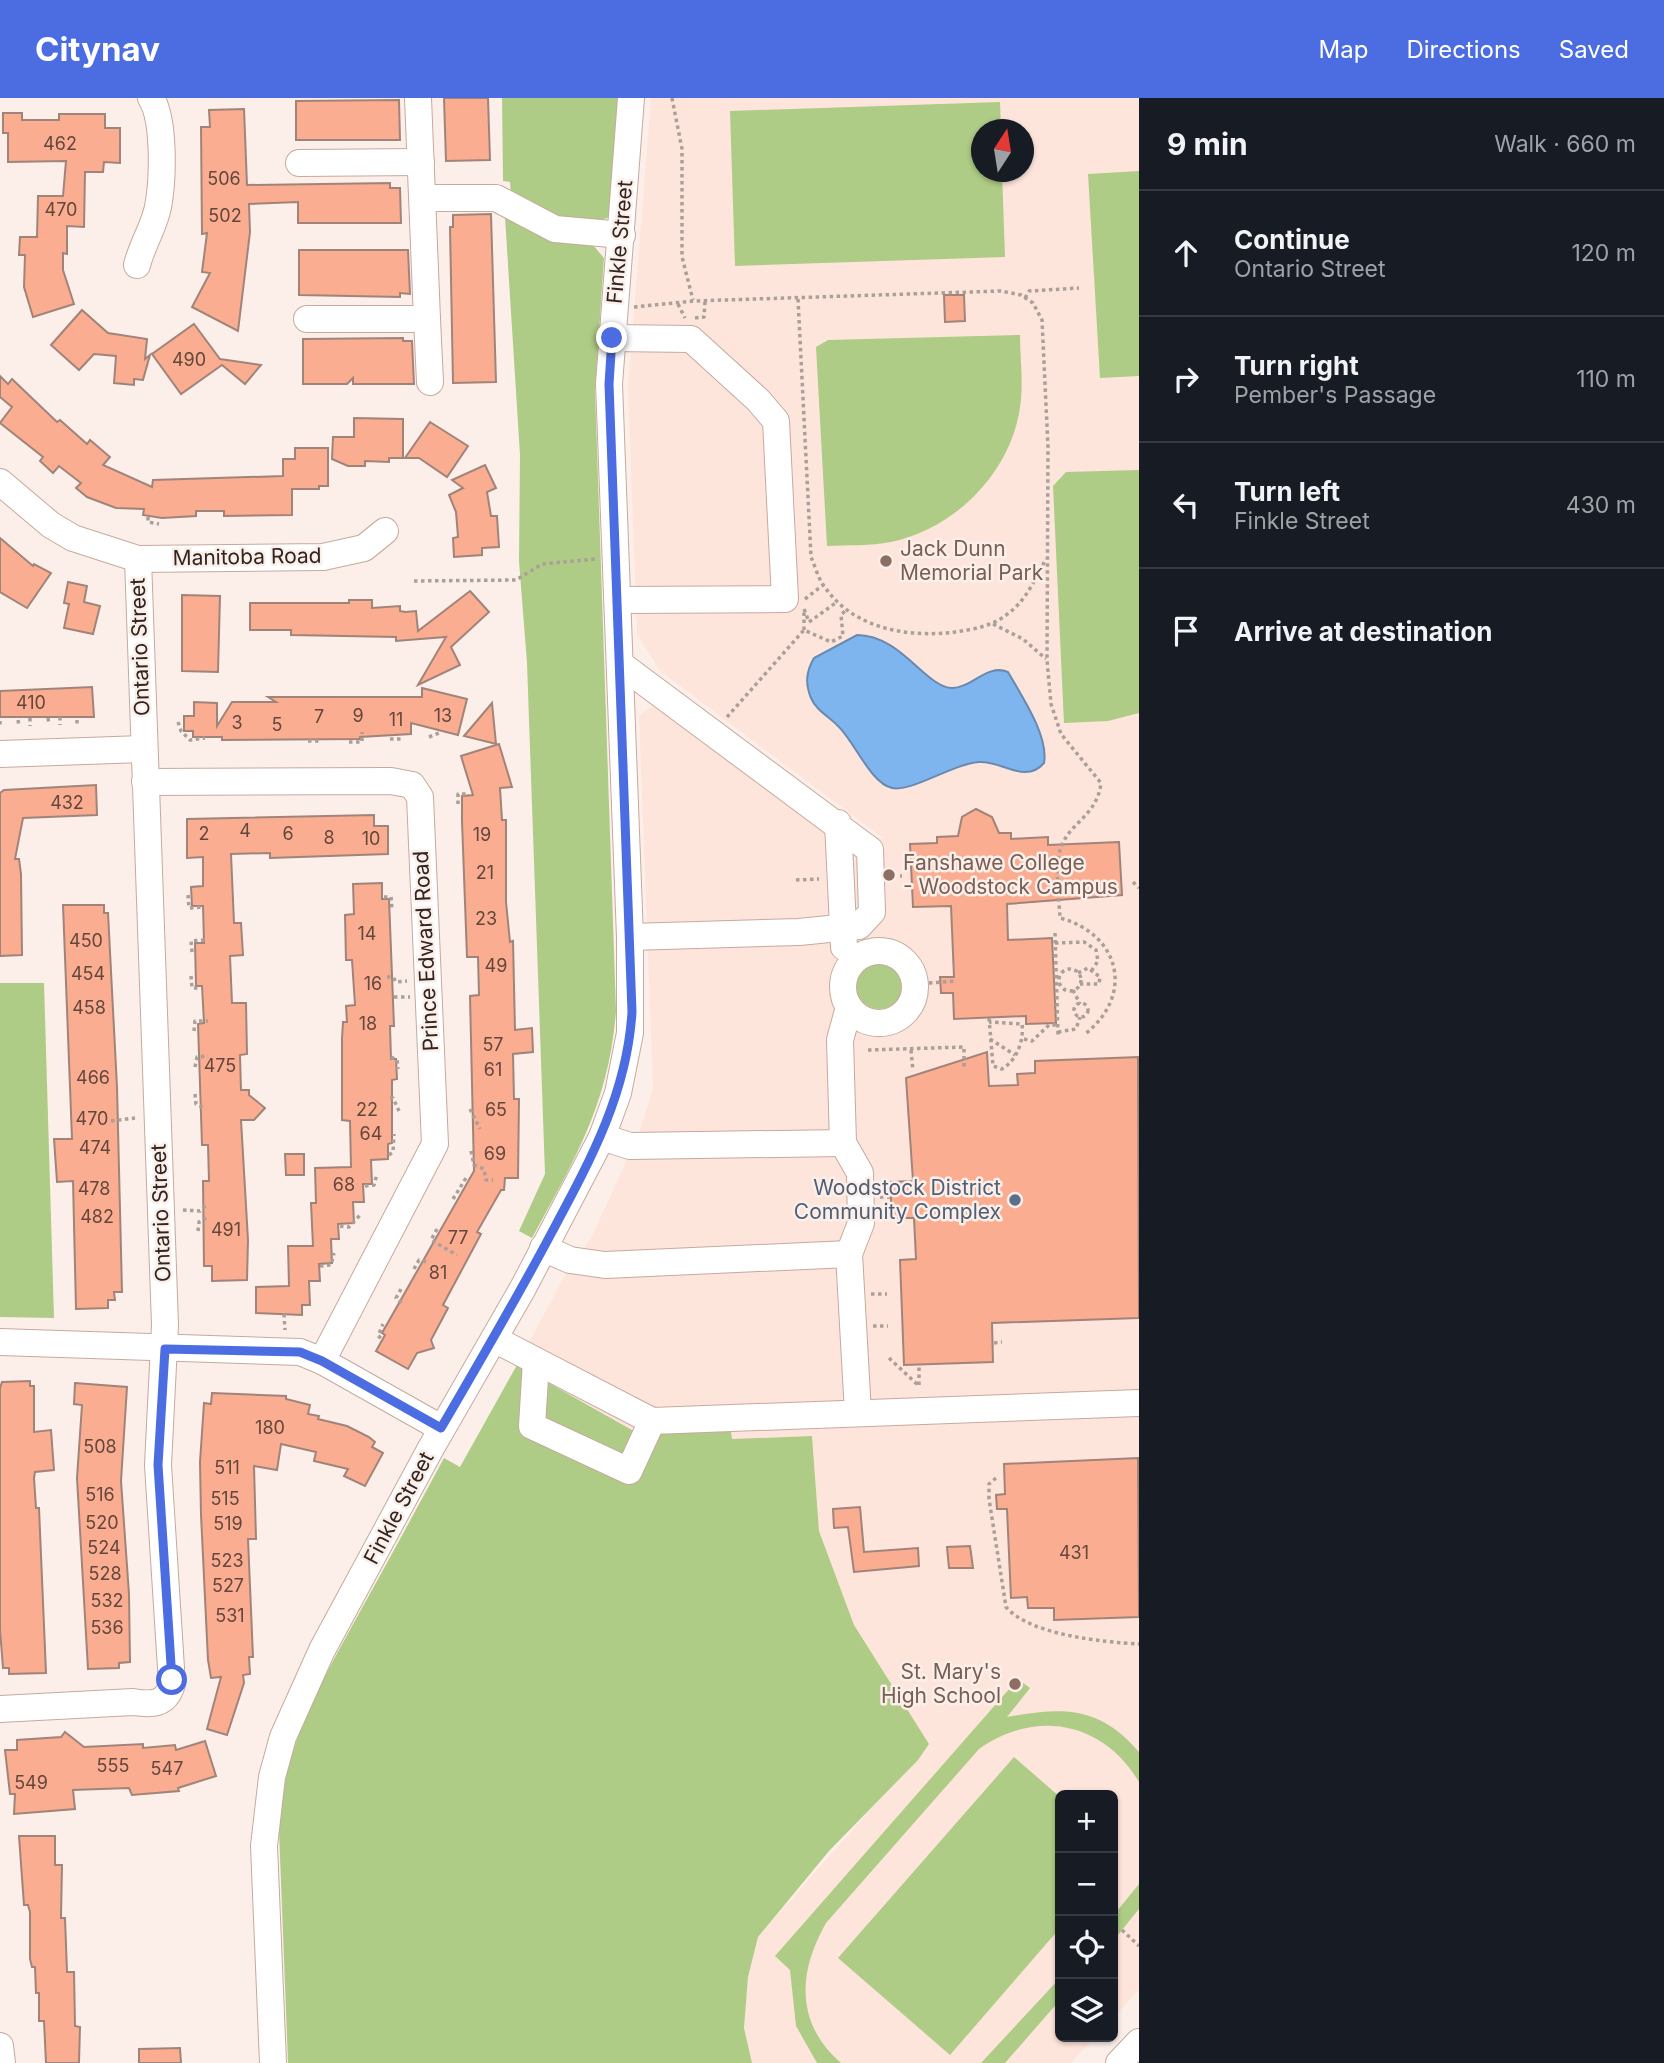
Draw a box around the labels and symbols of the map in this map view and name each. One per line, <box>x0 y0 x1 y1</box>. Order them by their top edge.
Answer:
north arrow <box>971 119 1034 182</box>
house number: 462 <box>43 133 77 154</box>
house number: 506 <box>207 168 241 189</box>
street label: Finkle Street <box>602 179 637 305</box>
house number: 470 <box>45 199 77 220</box>
house number: 502 <box>208 205 242 226</box>
route end <box>596 322 627 353</box>
house number: 490 <box>172 349 206 370</box>
place label: Jack Dunn Memorial Park <box>900 536 1044 585</box>
street label: Manitoba Road <box>172 543 322 570</box>
marker: Jack Dunn Memorial Park <box>878 553 894 569</box>
street label: Ontario Street <box>125 577 154 717</box>
house number: 410 <box>16 692 46 713</box>
house number: 9 <box>352 705 364 726</box>
house number: 13 <box>434 705 452 726</box>
house number: 7 <box>314 706 324 727</box>
house number: 11 <box>389 709 403 730</box>
house number: 3 <box>231 712 243 733</box>
house number: 5 <box>272 714 282 735</box>
house number: 432 <box>50 792 84 813</box>
house number: 4 <box>239 820 251 841</box>
house number: 2 <box>199 823 209 844</box>
house number: 6 <box>282 823 294 844</box>
house number: 19 <box>473 824 491 845</box>
house number: 8 <box>323 827 335 848</box>
house number: 10 <box>362 828 380 849</box>
street label: Prince Edward Road <box>408 850 443 1052</box>
place label: Fanshawe College - Woodstock Campus <box>903 850 1118 899</box>
house number: 21 <box>476 862 494 883</box>
marker: Fanshawe College - Woodstock Campus <box>881 867 897 883</box>
house number: 23 <box>475 908 497 929</box>
house number: 14 <box>358 923 376 944</box>
house number: 450 <box>69 930 103 951</box>
house number: 49 <box>485 955 507 976</box>
house number: 454 <box>71 963 105 984</box>
house number: 16 <box>364 973 382 994</box>
house number: 458 <box>72 997 106 1018</box>
house number: 18 <box>359 1013 377 1034</box>
house number: 57 <box>482 1034 504 1055</box>
house number: 475 <box>204 1055 236 1076</box>
house number: 61 <box>484 1059 502 1080</box>
house number: 466 <box>76 1067 110 1088</box>
house number: 22 <box>356 1099 378 1120</box>
house number: 65 <box>485 1099 507 1120</box>
house number: 470 <box>76 1108 108 1129</box>
house number: 64 <box>360 1123 382 1144</box>
house number: 474 <box>79 1137 111 1158</box>
street label: Ontario Street <box>146 1143 175 1283</box>
house number: 69 <box>484 1143 506 1164</box>
house number: 68 <box>333 1174 355 1195</box>
place label: Woodstock District Community Complex <box>794 1175 1001 1224</box>
house number: 478 <box>78 1178 110 1199</box>
marker: Woodstock District Community Complex <box>1007 1192 1023 1208</box>
house number: 482 <box>80 1206 114 1227</box>
house number: 491 <box>211 1219 241 1240</box>
house number: 77 <box>448 1227 468 1248</box>
house number: 81 <box>429 1262 447 1283</box>
house number: 180 <box>255 1417 285 1438</box>
house number: 508 <box>83 1436 117 1457</box>
street label: Finkle Street <box>358 1447 439 1568</box>
house number: 511 <box>214 1457 240 1478</box>
house number: 516 <box>85 1484 115 1505</box>
house number: 515 <box>210 1488 240 1509</box>
house number: 520 <box>85 1512 119 1533</box>
house number: 519 <box>213 1513 243 1534</box>
house number: 524 <box>87 1537 121 1558</box>
house number: 431 <box>1059 1542 1089 1563</box>
house number: 523 <box>210 1550 244 1571</box>
house number: 528 <box>88 1563 122 1584</box>
house number: 527 <box>212 1575 244 1596</box>
house number: 532 <box>90 1590 124 1611</box>
house number: 531 <box>215 1605 245 1626</box>
house number: 536 <box>90 1617 124 1638</box>
place label: St. Mary's High School <box>881 1659 1001 1708</box>
route start <box>156 1664 187 1695</box>
marker: St. Mary's High School <box>1007 1676 1023 1692</box>
house number: 555 <box>97 1755 129 1776</box>
house number: 547 <box>151 1758 183 1779</box>
house number: 549 <box>14 1772 48 1793</box>

